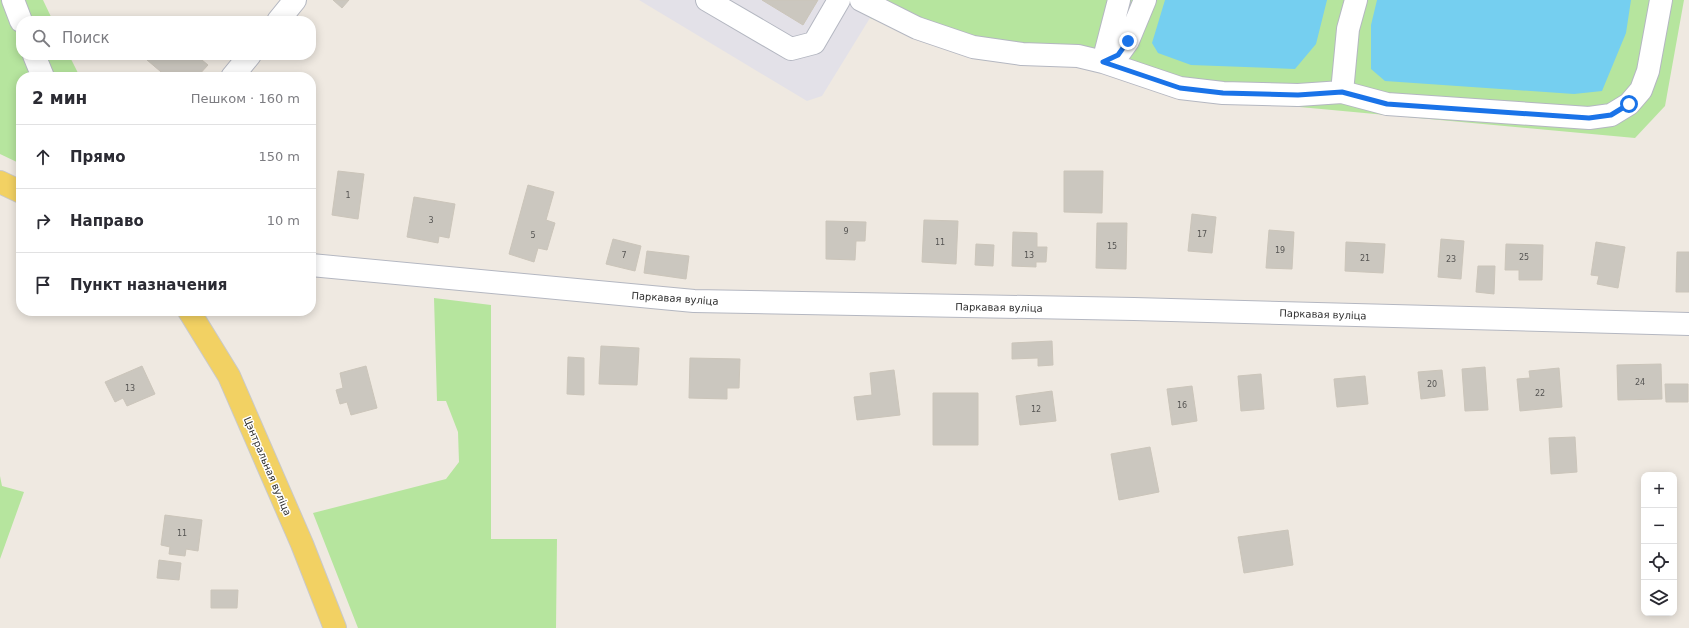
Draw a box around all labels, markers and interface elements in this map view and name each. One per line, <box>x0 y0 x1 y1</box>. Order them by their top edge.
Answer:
search box <box>16 16 316 60</box>
icon: search <box>30 27 52 49</box>
text: Поиск <box>62 29 110 47</box>
route end <box>1119 32 1137 50</box>
text: 2 мин <box>32 88 87 108</box>
text: Пешком · 160 m <box>191 91 300 106</box>
route start <box>1620 95 1638 113</box>
icon: ahead <box>32 146 54 168</box>
text: Прямо <box>70 148 126 166</box>
text: 150 m <box>258 149 300 164</box>
house number: 1 <box>345 191 351 200</box>
icon: right <box>32 210 54 232</box>
text: Направо <box>70 212 144 230</box>
text: 10 m <box>267 213 300 228</box>
house number: 3 <box>428 216 434 225</box>
house number: 9 <box>843 227 849 236</box>
house number: 17 <box>1197 230 1207 239</box>
house number: 5 <box>530 231 536 240</box>
house number: 11 <box>935 238 945 247</box>
house number: 15 <box>1107 242 1117 251</box>
house number: 19 <box>1275 246 1285 255</box>
house number: 7 <box>621 251 627 260</box>
house number: 13 <box>1024 251 1034 260</box>
house number: 25 <box>1519 253 1529 262</box>
house number: 21 <box>1360 254 1370 263</box>
house number: 23 <box>1446 255 1456 264</box>
icon: arrive <box>32 274 54 296</box>
text: Пункт назначения <box>70 276 227 294</box>
street label: Паркавая вуліца <box>631 290 719 307</box>
street label: Паркавая вуліца <box>955 301 1043 314</box>
street label: Паркавая вуліца <box>1279 307 1367 322</box>
house number: 24 <box>1635 378 1645 387</box>
house number: 20 <box>1427 380 1437 389</box>
house number: 13 <box>125 384 135 393</box>
house number: 22 <box>1535 389 1545 398</box>
house number: 16 <box>1177 401 1187 410</box>
house number: 12 <box>1031 405 1041 414</box>
street label: Цэнтральная вуліца <box>242 415 293 517</box>
map controls <box>1641 472 1677 616</box>
button: + <box>1641 472 1677 508</box>
button: − <box>1641 508 1677 544</box>
house number: 11 <box>177 529 187 538</box>
button: locate <box>1641 544 1677 580</box>
button: layers <box>1641 580 1677 616</box>

